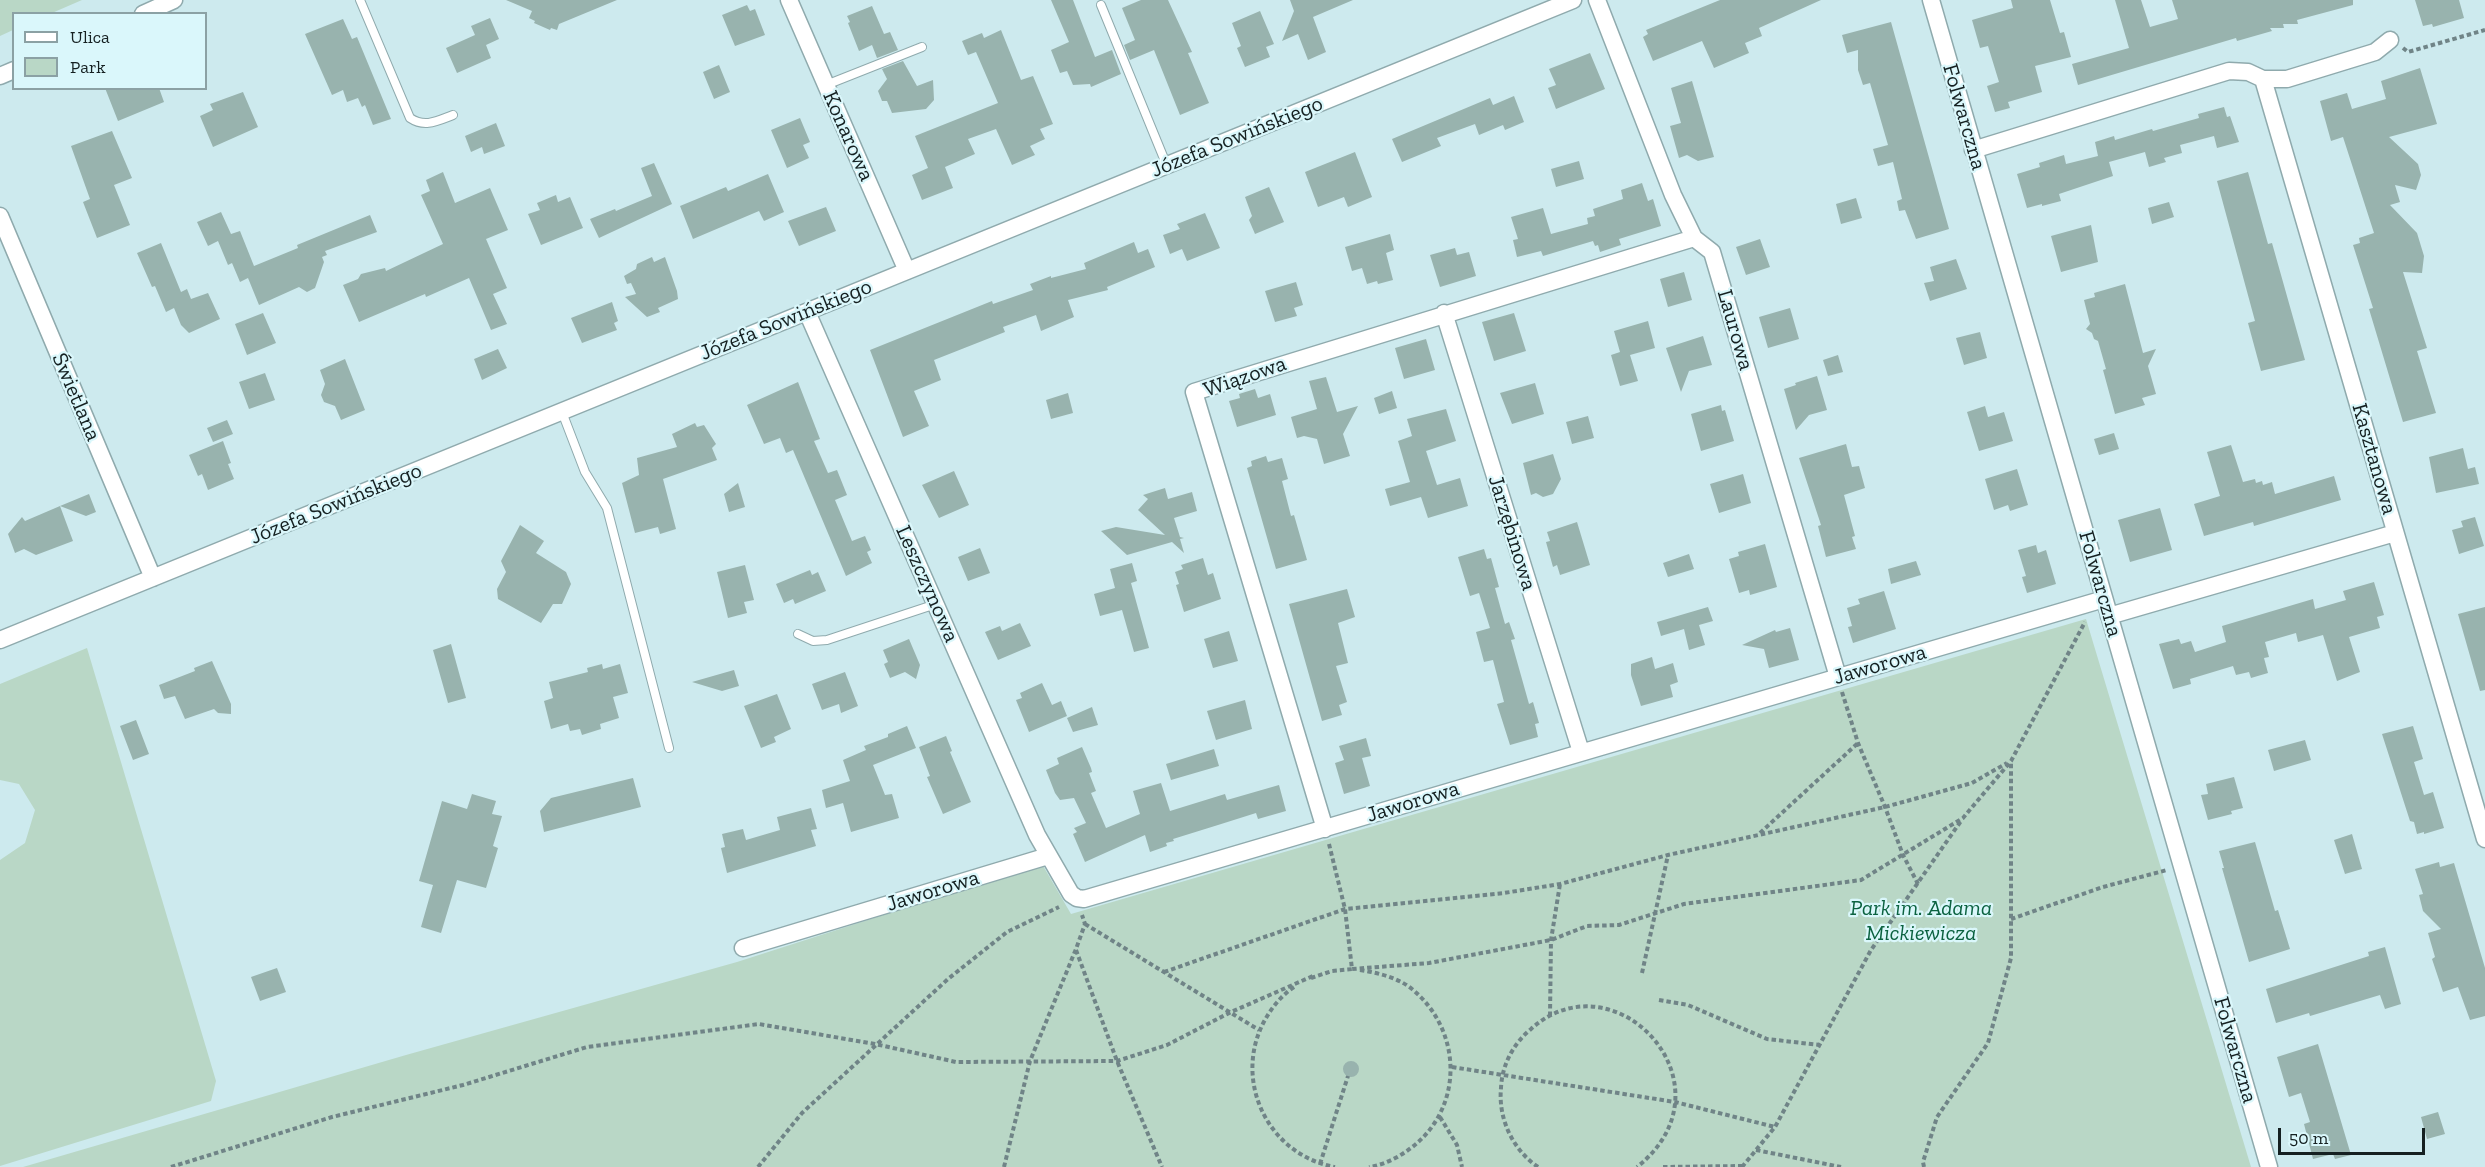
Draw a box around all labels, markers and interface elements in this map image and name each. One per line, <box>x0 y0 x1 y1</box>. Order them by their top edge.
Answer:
legend <box>12 12 207 90</box>
text: Ulica <box>70 26 110 48</box>
text: Park <box>70 56 106 78</box>
street label: Folwarczna <box>1936 61 1992 173</box>
street label: Konarowa <box>816 87 880 185</box>
street label: Józefa Sowińskiego <box>1147 90 1327 184</box>
street label: Józefa Sowińskiego <box>696 273 876 367</box>
street label: Laurowa <box>1711 287 1759 373</box>
street label: Świetlana <box>46 349 106 445</box>
street label: Wiązowa <box>1200 351 1290 403</box>
street label: Kasztanowa <box>2346 400 2402 518</box>
street label: Józefa Sowińskiego <box>246 457 426 551</box>
street label: Jarzębinowa <box>1482 472 1542 594</box>
street label: Leszczynowa <box>890 522 964 646</box>
street label: Folwarczna <box>2072 528 2128 640</box>
street label: Jaworowa <box>1831 639 1929 691</box>
street label: Jaworowa <box>1364 775 1462 829</box>
street label: Jaworowa <box>884 864 982 918</box>
park label: Park im. Adama Mickiewicza <box>1850 896 1992 948</box>
street label: Folwarczna <box>2207 994 2263 1106</box>
scale bar <box>2281 1116 2428 1154</box>
text: 50 m <box>2289 1127 2328 1149</box>

